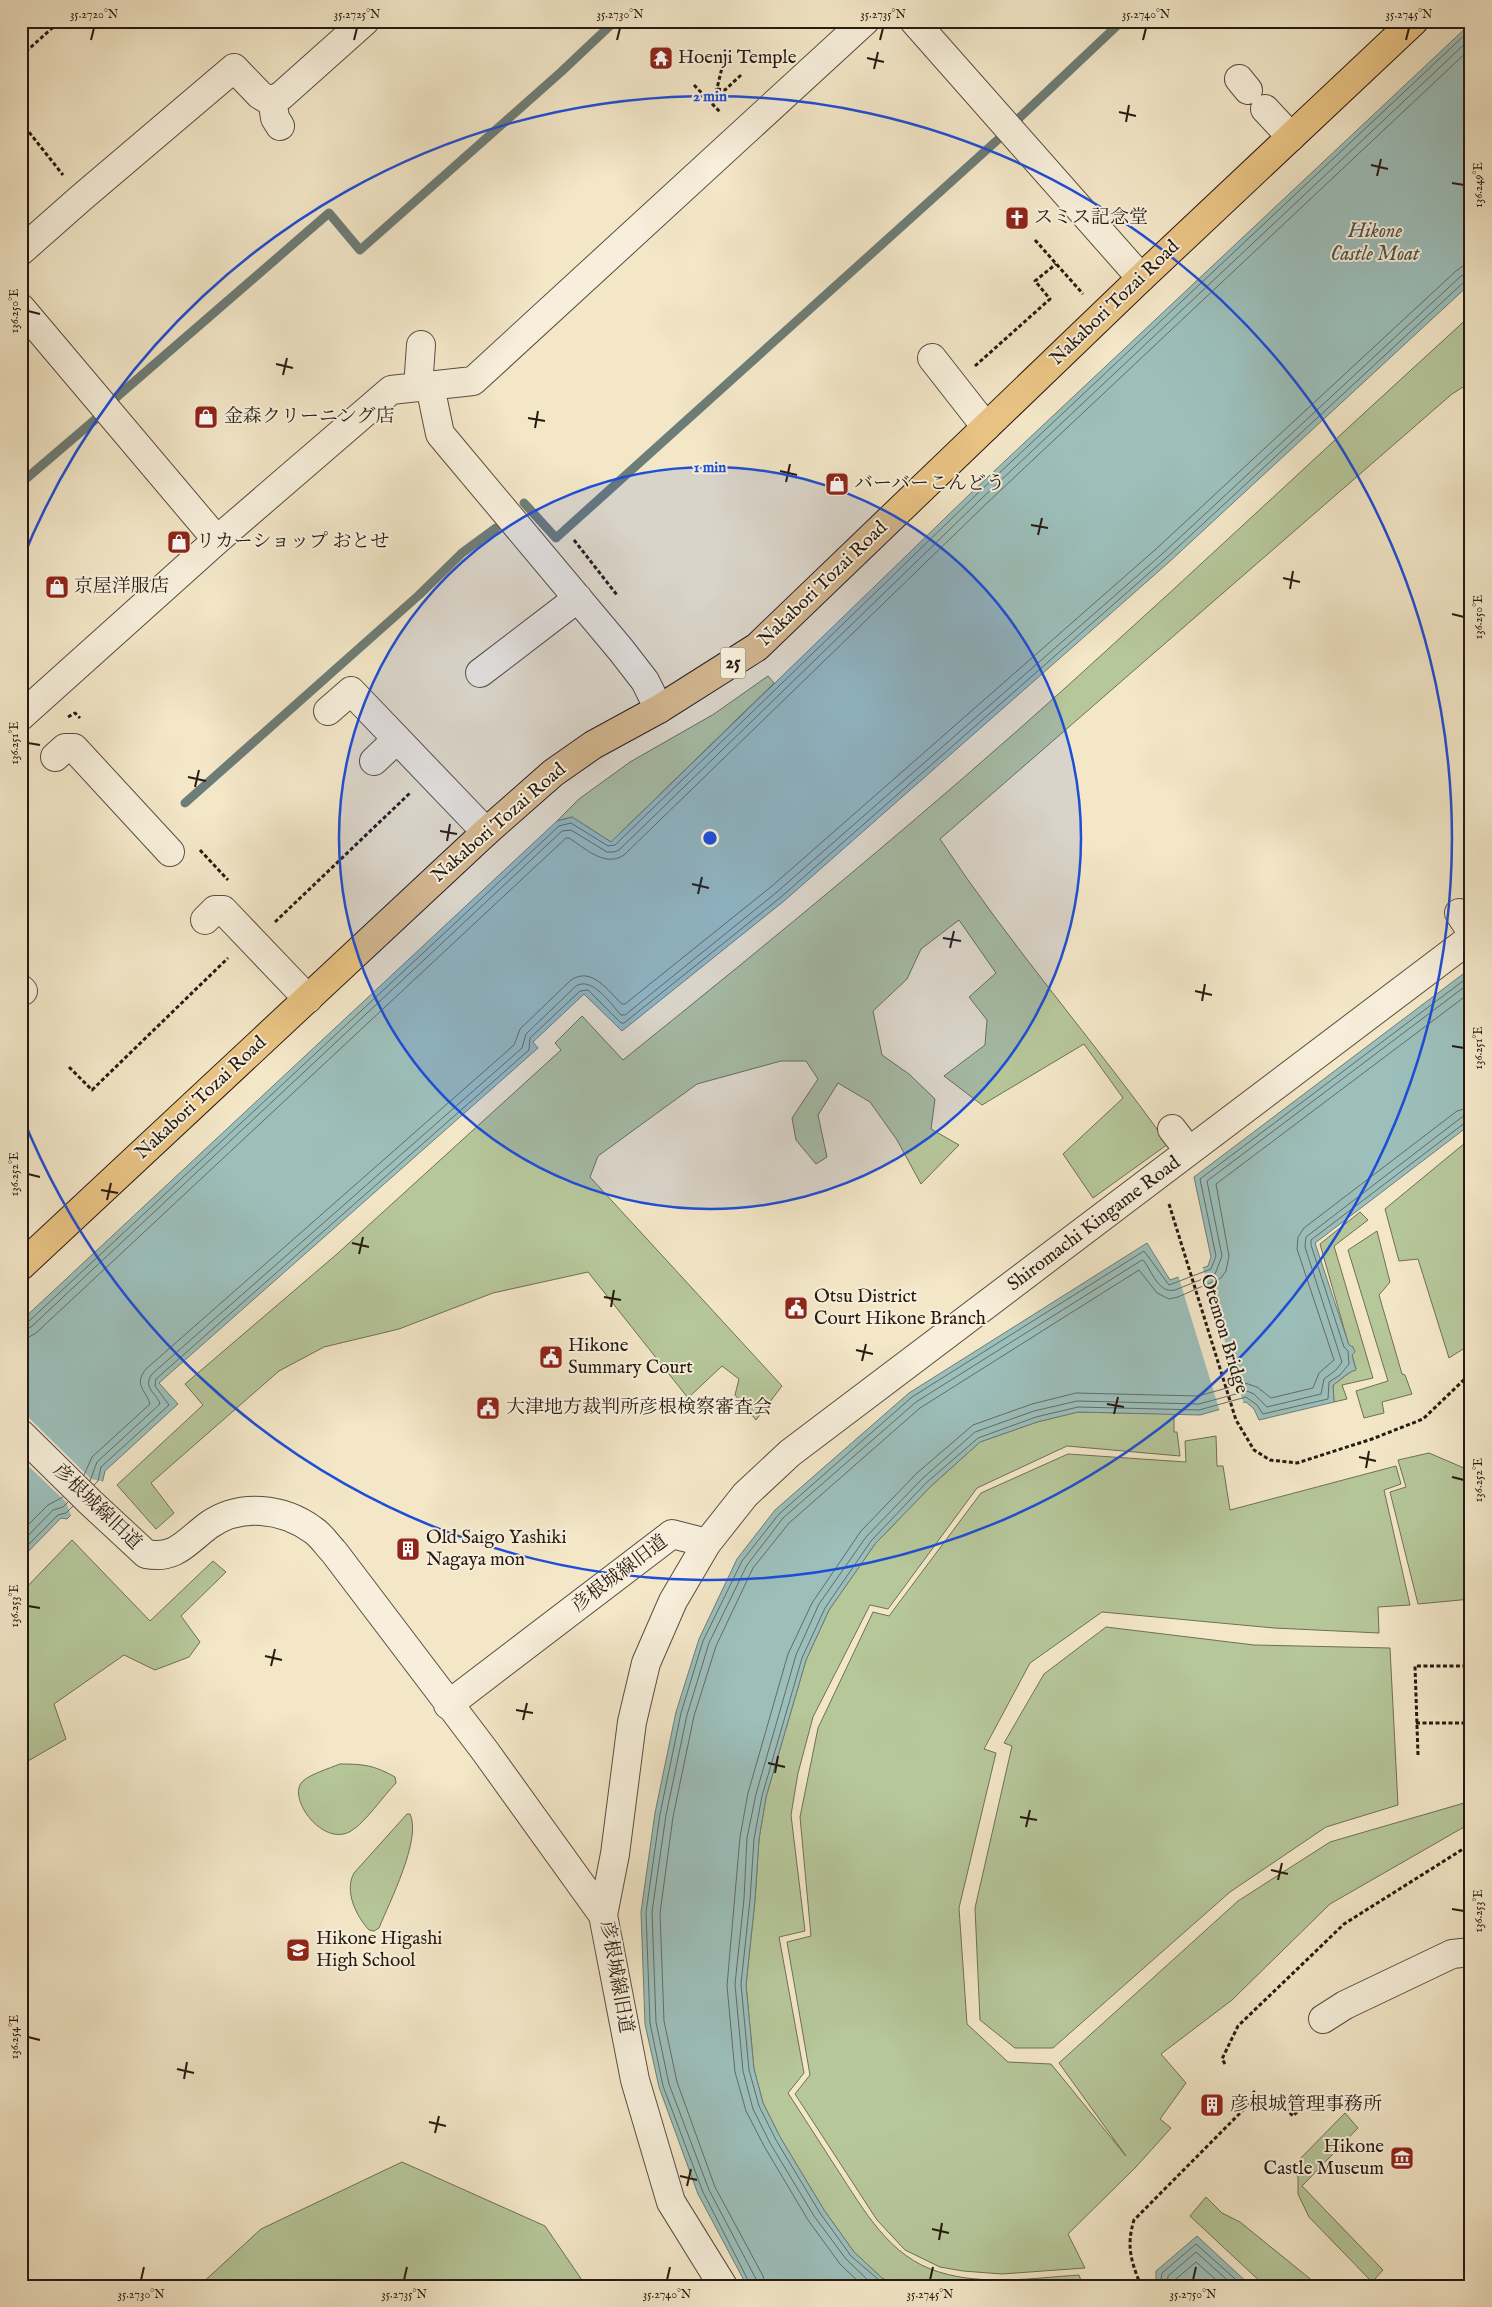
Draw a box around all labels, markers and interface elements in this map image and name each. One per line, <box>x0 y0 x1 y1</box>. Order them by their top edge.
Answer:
text: 35.2720°N <box>70 7 119 22</box>
text: 35.2725°N <box>334 7 381 22</box>
text: 35.2730°N <box>596 7 644 22</box>
text: 35.2735°N <box>860 7 906 22</box>
text: 35.2740°N <box>1122 7 1171 22</box>
text: 35.2745°N <box>1386 7 1433 22</box>
temple icon: Hoenji Temple <box>648 45 674 71</box>
place label: Hoenji Temple <box>678 46 797 70</box>
text: 2 min <box>693 87 727 106</box>
text: 136.249°E <box>1471 162 1486 208</box>
church icon: スミス記念堂 <box>1004 205 1030 231</box>
place label: スミス記念堂 <box>1034 206 1148 230</box>
water label: Hikone Castle Moat <box>1330 219 1421 267</box>
street label: Nakabori Tozai Road <box>1045 235 1185 371</box>
text: 136.250°E <box>7 289 22 333</box>
shop icon: 金森クリーニング店 <box>193 404 219 430</box>
place label: 金森クリーニング店 <box>224 405 395 429</box>
text: 1 min <box>694 458 726 477</box>
shop icon: バーバーこんどう <box>824 471 850 497</box>
place label: バーバーこんどう <box>854 472 1005 496</box>
street label: Nakabori Tozai Road <box>753 516 893 652</box>
shop icon: リカーショップ おとせ <box>166 529 192 555</box>
place label: リカーショップ おとせ <box>196 530 389 554</box>
shop icon: 京屋洋服店 <box>44 574 70 600</box>
place label: 京屋洋服店 <box>74 575 169 599</box>
text: 136.250°E <box>1471 595 1486 639</box>
road number: 25 <box>720 648 746 678</box>
text: 136.251°E <box>7 721 22 765</box>
street label: Nakabori Tozai Road <box>427 757 572 888</box>
centre of rings <box>701 829 719 847</box>
text: 136.251°E <box>1471 1026 1486 1070</box>
street label: Nakabori Tozai Road <box>130 1030 272 1165</box>
street label: Shiromachi Kingame Road <box>1003 1151 1186 1297</box>
text: 136.252°E <box>7 1152 22 1196</box>
street label: Otemon Bridge <box>1194 1271 1254 1397</box>
place label: Otsu District Court Hikone Branch <box>814 1285 986 1331</box>
public building icon: Otsu District Court Hikone Branch <box>783 1295 809 1321</box>
place label: Hikone Summary Court <box>568 1334 693 1380</box>
public building icon: Hikone Summary Court <box>538 1344 564 1370</box>
public building icon: 大津地方裁判所彦根検察審査会 <box>475 1395 501 1421</box>
place label: 大津地方裁判所彦根検察審査会 <box>506 1396 772 1420</box>
text: 136.252°E <box>1471 1458 1486 1502</box>
street label: 彦根城線旧道 <box>48 1459 146 1555</box>
place label: Old Saigo Yashiki Nagaya mon <box>426 1526 567 1572</box>
street label: 彦根城線旧道 <box>567 1530 673 1618</box>
building icon: Old Saigo Yashiki Nagaya mon <box>395 1536 421 1562</box>
text: 136.253°E <box>7 1584 22 1628</box>
text: 136.253°E <box>1471 1889 1486 1933</box>
street label: 彦根城線旧道 <box>594 1919 638 2035</box>
place label: Hikone Higashi High School <box>316 1927 442 1973</box>
school or university icon: Hikone Higashi High School <box>285 1937 311 1963</box>
text: 136.254°E <box>7 2015 22 2059</box>
building icon: 彦根城管理事務所 <box>1199 2092 1225 2118</box>
place label: 彦根城管理事務所 <box>1230 2093 1382 2117</box>
place label: Hikone Castle Museum <box>1264 2135 1384 2181</box>
museum icon: Hikone Castle Museum <box>1389 2145 1415 2171</box>
text: 35.2730°N <box>117 2287 165 2302</box>
text: 35.2735°N <box>381 2287 427 2302</box>
text: 35.2740°N <box>643 2287 692 2302</box>
text: 35.2745°N <box>907 2287 954 2302</box>
text: 35.2750°N <box>1170 2287 1217 2302</box>

